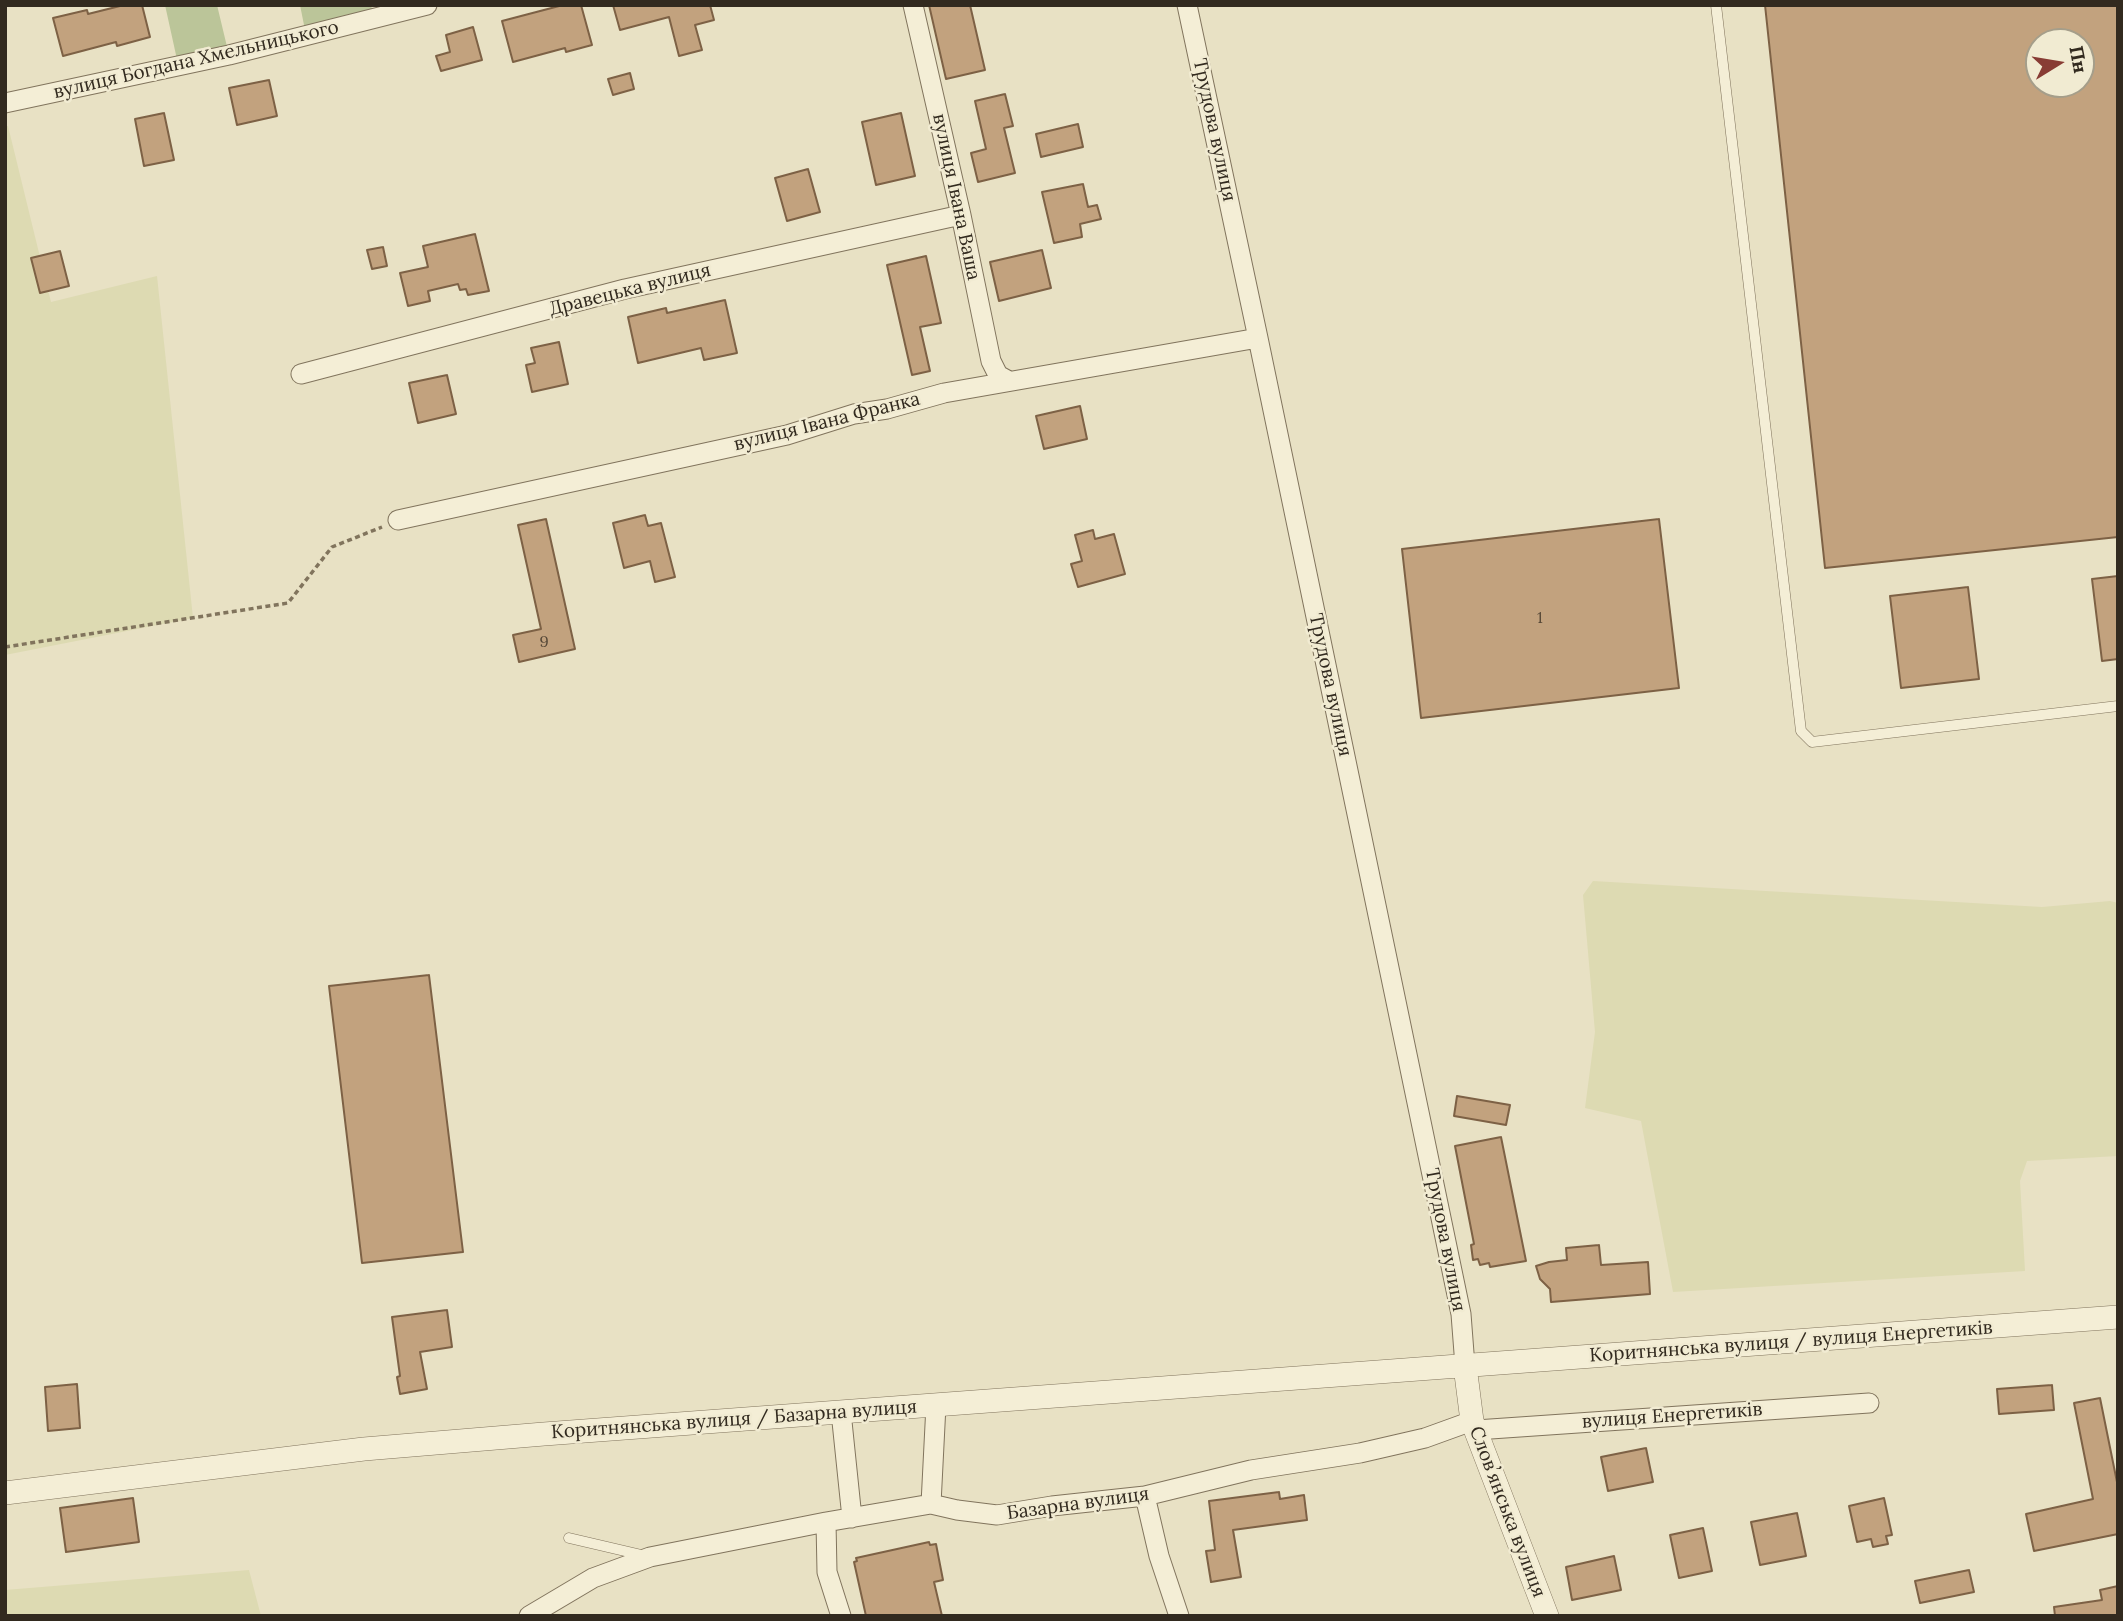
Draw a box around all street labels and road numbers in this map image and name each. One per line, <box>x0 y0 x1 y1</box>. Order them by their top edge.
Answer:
street label: вулиця Богдана Хмельницького <box>51 16 341 104</box>
street label: Трудова вулиця <box>1188 56 1240 204</box>
street label: вулиця Івана Ваша <box>927 112 985 282</box>
street label: Дравецька вулиця <box>547 259 713 321</box>
street label: вулиця Івана Франка <box>732 388 922 456</box>
street label: Трудова вулиця <box>1304 611 1356 759</box>
street label: Трудова вулиця <box>1420 1166 1470 1314</box>
street label: Коритнянська вулиця / вулиця Енергетиків <box>1589 1317 1993 1367</box>
street label: Коритнянська вулиця / Базарна вулиця <box>550 1396 918 1444</box>
street label: вулиця Енергетиків <box>1581 1398 1763 1434</box>
street label: Словʼянська вулиця <box>1464 1423 1550 1601</box>
street label: Базарна вулиця <box>1006 1483 1150 1525</box>

